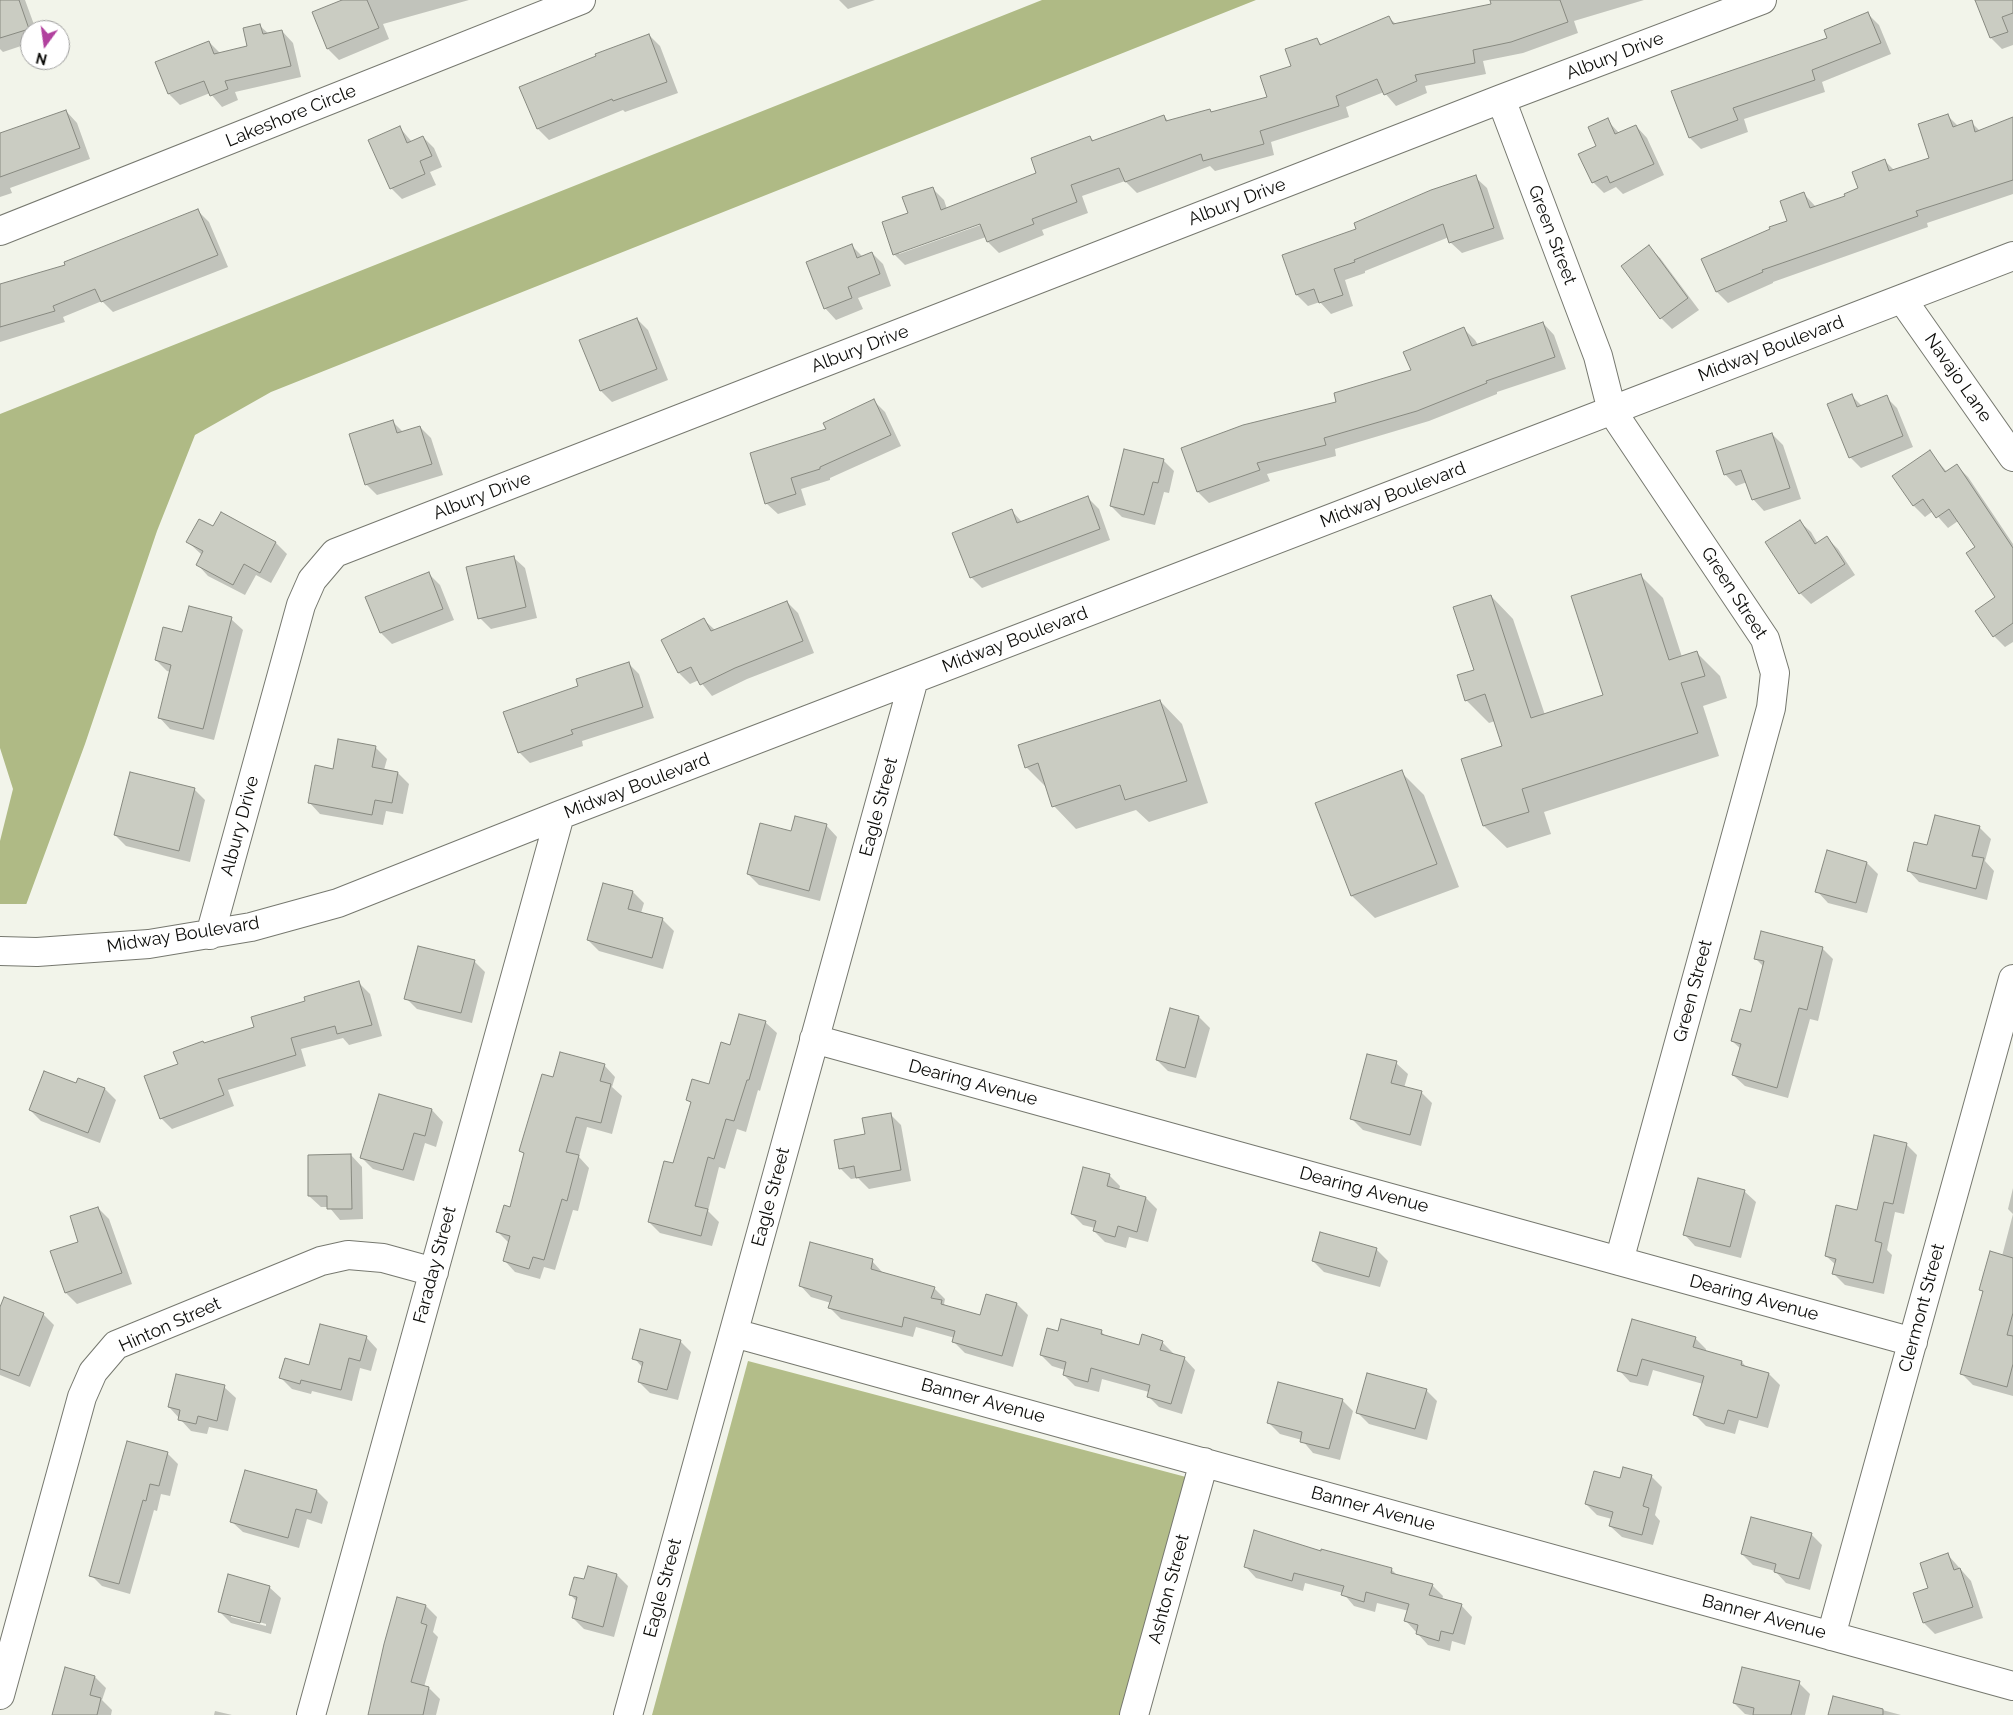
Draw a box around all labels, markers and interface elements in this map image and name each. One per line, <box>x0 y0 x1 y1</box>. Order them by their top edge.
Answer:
north arrow <box>20 20 70 70</box>
street label: Albury Drive <box>1563 28 1667 84</box>
text: N <box>34 50 49 68</box>
street label: Lakeshore Circle <box>223 80 359 152</box>
street label: Albury Drive <box>1185 174 1289 230</box>
street label: Green Street <box>1523 182 1581 288</box>
street label: Midway Boulevard <box>1695 311 1847 387</box>
street label: Albury Drive <box>808 321 912 377</box>
street label: Navajo Lane <box>1920 330 1996 426</box>
street label: Midway Boulevard <box>1317 457 1469 533</box>
street label: Albury Drive <box>430 468 534 524</box>
street label: Green Street <box>1696 543 1772 643</box>
street label: Midway Boulevard <box>939 602 1091 678</box>
street label: Midway Boulevard <box>561 748 713 824</box>
street label: Eagle Street <box>855 755 903 859</box>
street label: Albury Drive <box>216 774 264 878</box>
street label: Midway Boulevard <box>105 912 261 958</box>
street label: Green Street <box>1669 937 1717 1045</box>
street label: Dearing Avenue <box>906 1055 1040 1111</box>
street label: Eagle Street <box>747 1145 795 1249</box>
street label: Dearing Avenue <box>1297 1162 1431 1218</box>
street label: Faraday Street <box>409 1204 461 1326</box>
street label: Clermont Street <box>1894 1241 1950 1375</box>
street label: Dearing Avenue <box>1687 1270 1821 1326</box>
street label: Hinton Street <box>116 1293 224 1357</box>
street label: Banner Avenue <box>919 1374 1047 1428</box>
street label: Banner Avenue <box>1309 1482 1437 1536</box>
street label: Ashton Street <box>1144 1532 1194 1646</box>
street label: Eagle Street <box>639 1536 687 1640</box>
street label: Banner Avenue <box>1700 1590 1828 1644</box>

